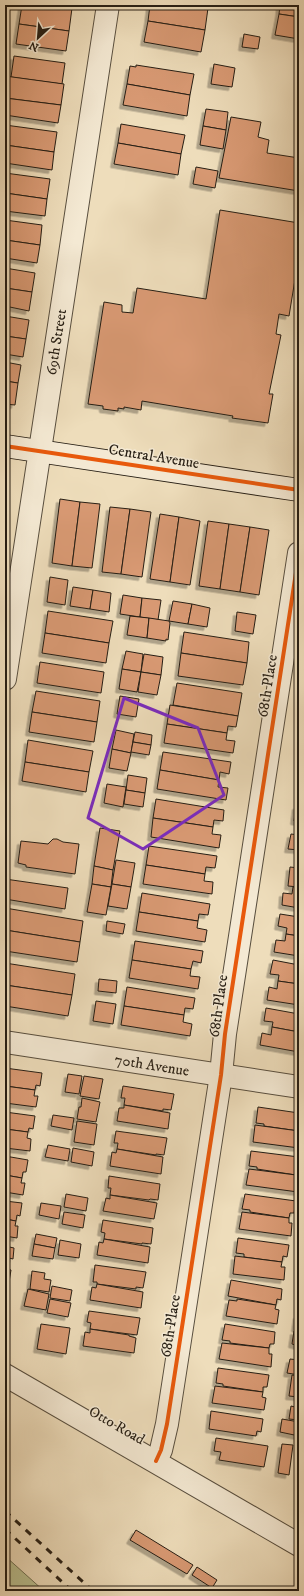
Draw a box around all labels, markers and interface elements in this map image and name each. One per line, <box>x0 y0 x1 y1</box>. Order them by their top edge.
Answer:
north arrow <box>18 18 58 58</box>
text: N <box>27 38 41 54</box>
street label: 69th Street <box>42 307 71 376</box>
street label: Central Avenue <box>107 440 201 473</box>
street label: 68th Place <box>253 653 282 719</box>
street label: 68th Place <box>205 973 232 1039</box>
street label: 70th Avenue <box>113 1050 191 1081</box>
street label: 68th Place <box>156 1293 185 1359</box>
street label: Otto Road <box>85 1402 149 1449</box>

